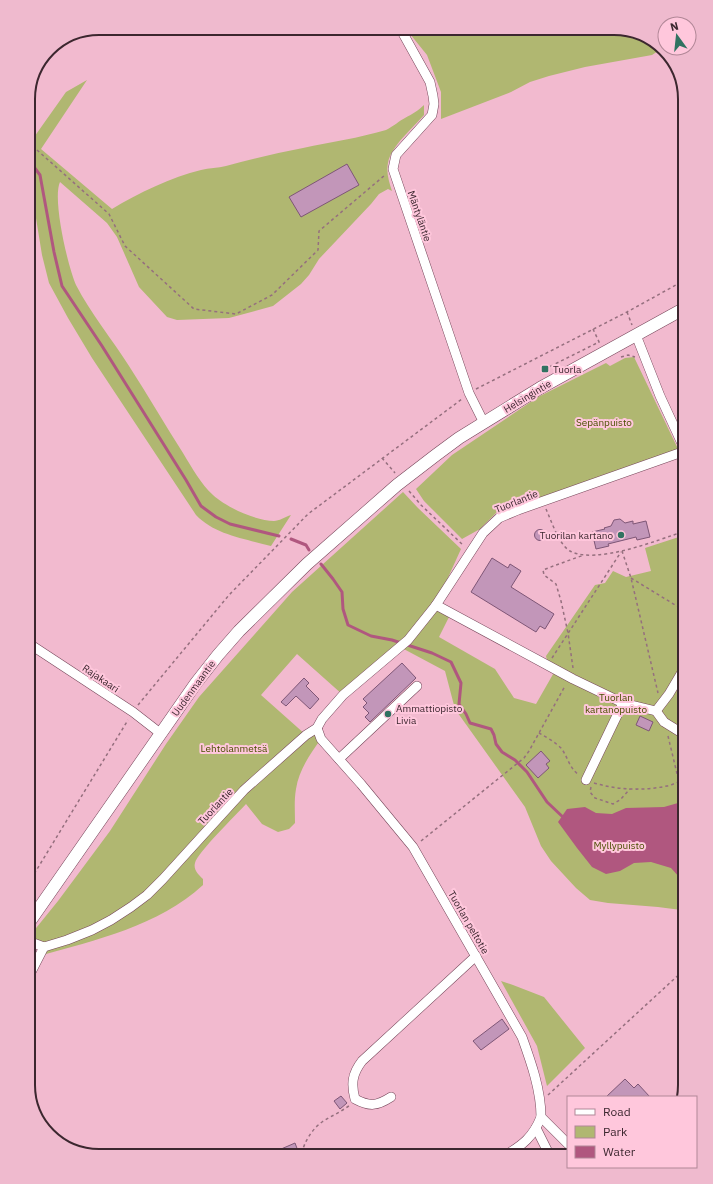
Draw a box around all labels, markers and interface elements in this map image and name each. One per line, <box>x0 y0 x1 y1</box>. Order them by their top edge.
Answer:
north arrow <box>657 16 697 56</box>
text: N <box>669 19 680 34</box>
street label: Mäntyläntie <box>405 189 434 244</box>
place label: Tuorla <box>553 363 582 376</box>
marker: Tuorla <box>540 364 550 374</box>
street label: Helsingintie <box>501 377 554 416</box>
park label: Sepänpuisto <box>576 416 632 429</box>
street label: Tuorlantie <box>493 487 540 516</box>
place label: Tuorilan kartano <box>540 529 613 542</box>
marker: Tuorilan kartano <box>616 530 626 540</box>
street label: Uudenmaantie <box>169 657 218 719</box>
street label: Rajakaari <box>80 661 122 695</box>
park label: Tuorlan kartanopuisto <box>585 691 648 716</box>
place label: Ammattiopisto Livia <box>396 702 463 727</box>
marker: Ammattiopisto Livia <box>383 709 393 719</box>
park label: Lehtolanmetsä <box>201 742 268 755</box>
street label: Tuorlantie <box>195 785 236 827</box>
park label: Myllypuisto <box>593 839 645 852</box>
street label: Tuorlan peltotie <box>445 888 492 957</box>
legend <box>567 1096 697 1168</box>
text: Road <box>603 1104 631 1119</box>
text: Park <box>603 1124 628 1139</box>
text: Water <box>603 1144 636 1159</box>

